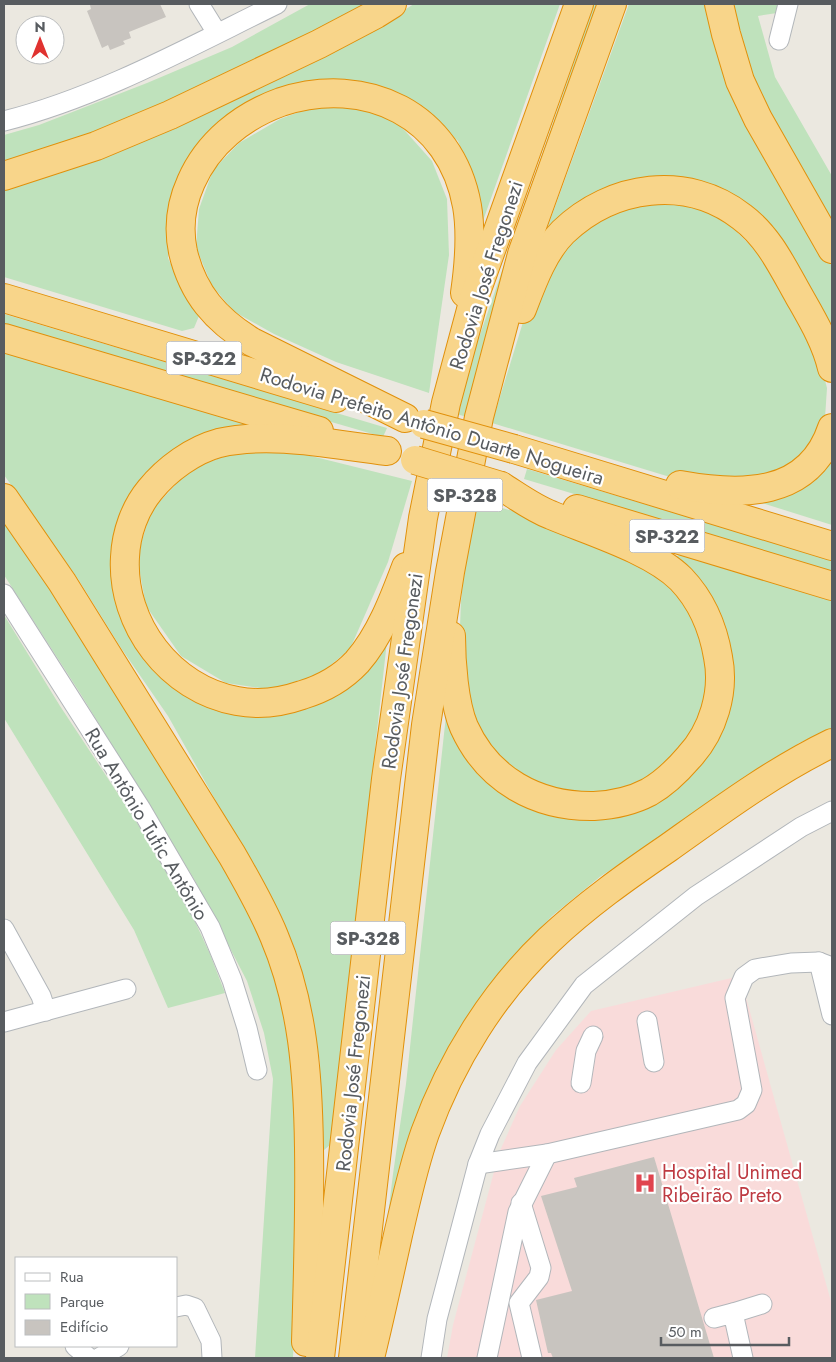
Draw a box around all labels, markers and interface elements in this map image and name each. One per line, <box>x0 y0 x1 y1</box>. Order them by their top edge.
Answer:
north arrow <box>15 15 65 65</box>
text: N <box>34 17 46 37</box>
street label: Rodovia José Fregonezi <box>442 177 531 374</box>
road number: SP-322 <box>166 342 242 374</box>
street label: Rodovia Prefeito Antônio Duarte Nogueira <box>256 360 607 493</box>
road number: SP-328 <box>428 478 502 512</box>
road number: SP-322 <box>630 520 704 552</box>
street label: Rodovia José Fregonezi <box>374 571 431 771</box>
street label: Rua Antônio Tufic Antônio <box>77 722 216 926</box>
road number: SP-328 <box>330 921 406 954</box>
street label: Rodovia José Fregonezi <box>329 973 378 1173</box>
place label: Hospital Unimed Ribeirão Preto <box>662 1158 802 1210</box>
hospital icon: Hospital Unimed Ribeirão Preto <box>632 1170 658 1196</box>
legend <box>15 1257 178 1347</box>
text: Rua <box>60 1266 84 1288</box>
text: Parque <box>60 1291 104 1313</box>
scale bar <box>661 1314 788 1346</box>
text: Edifício <box>60 1316 108 1338</box>
text: 50 m <box>668 1321 702 1343</box>

